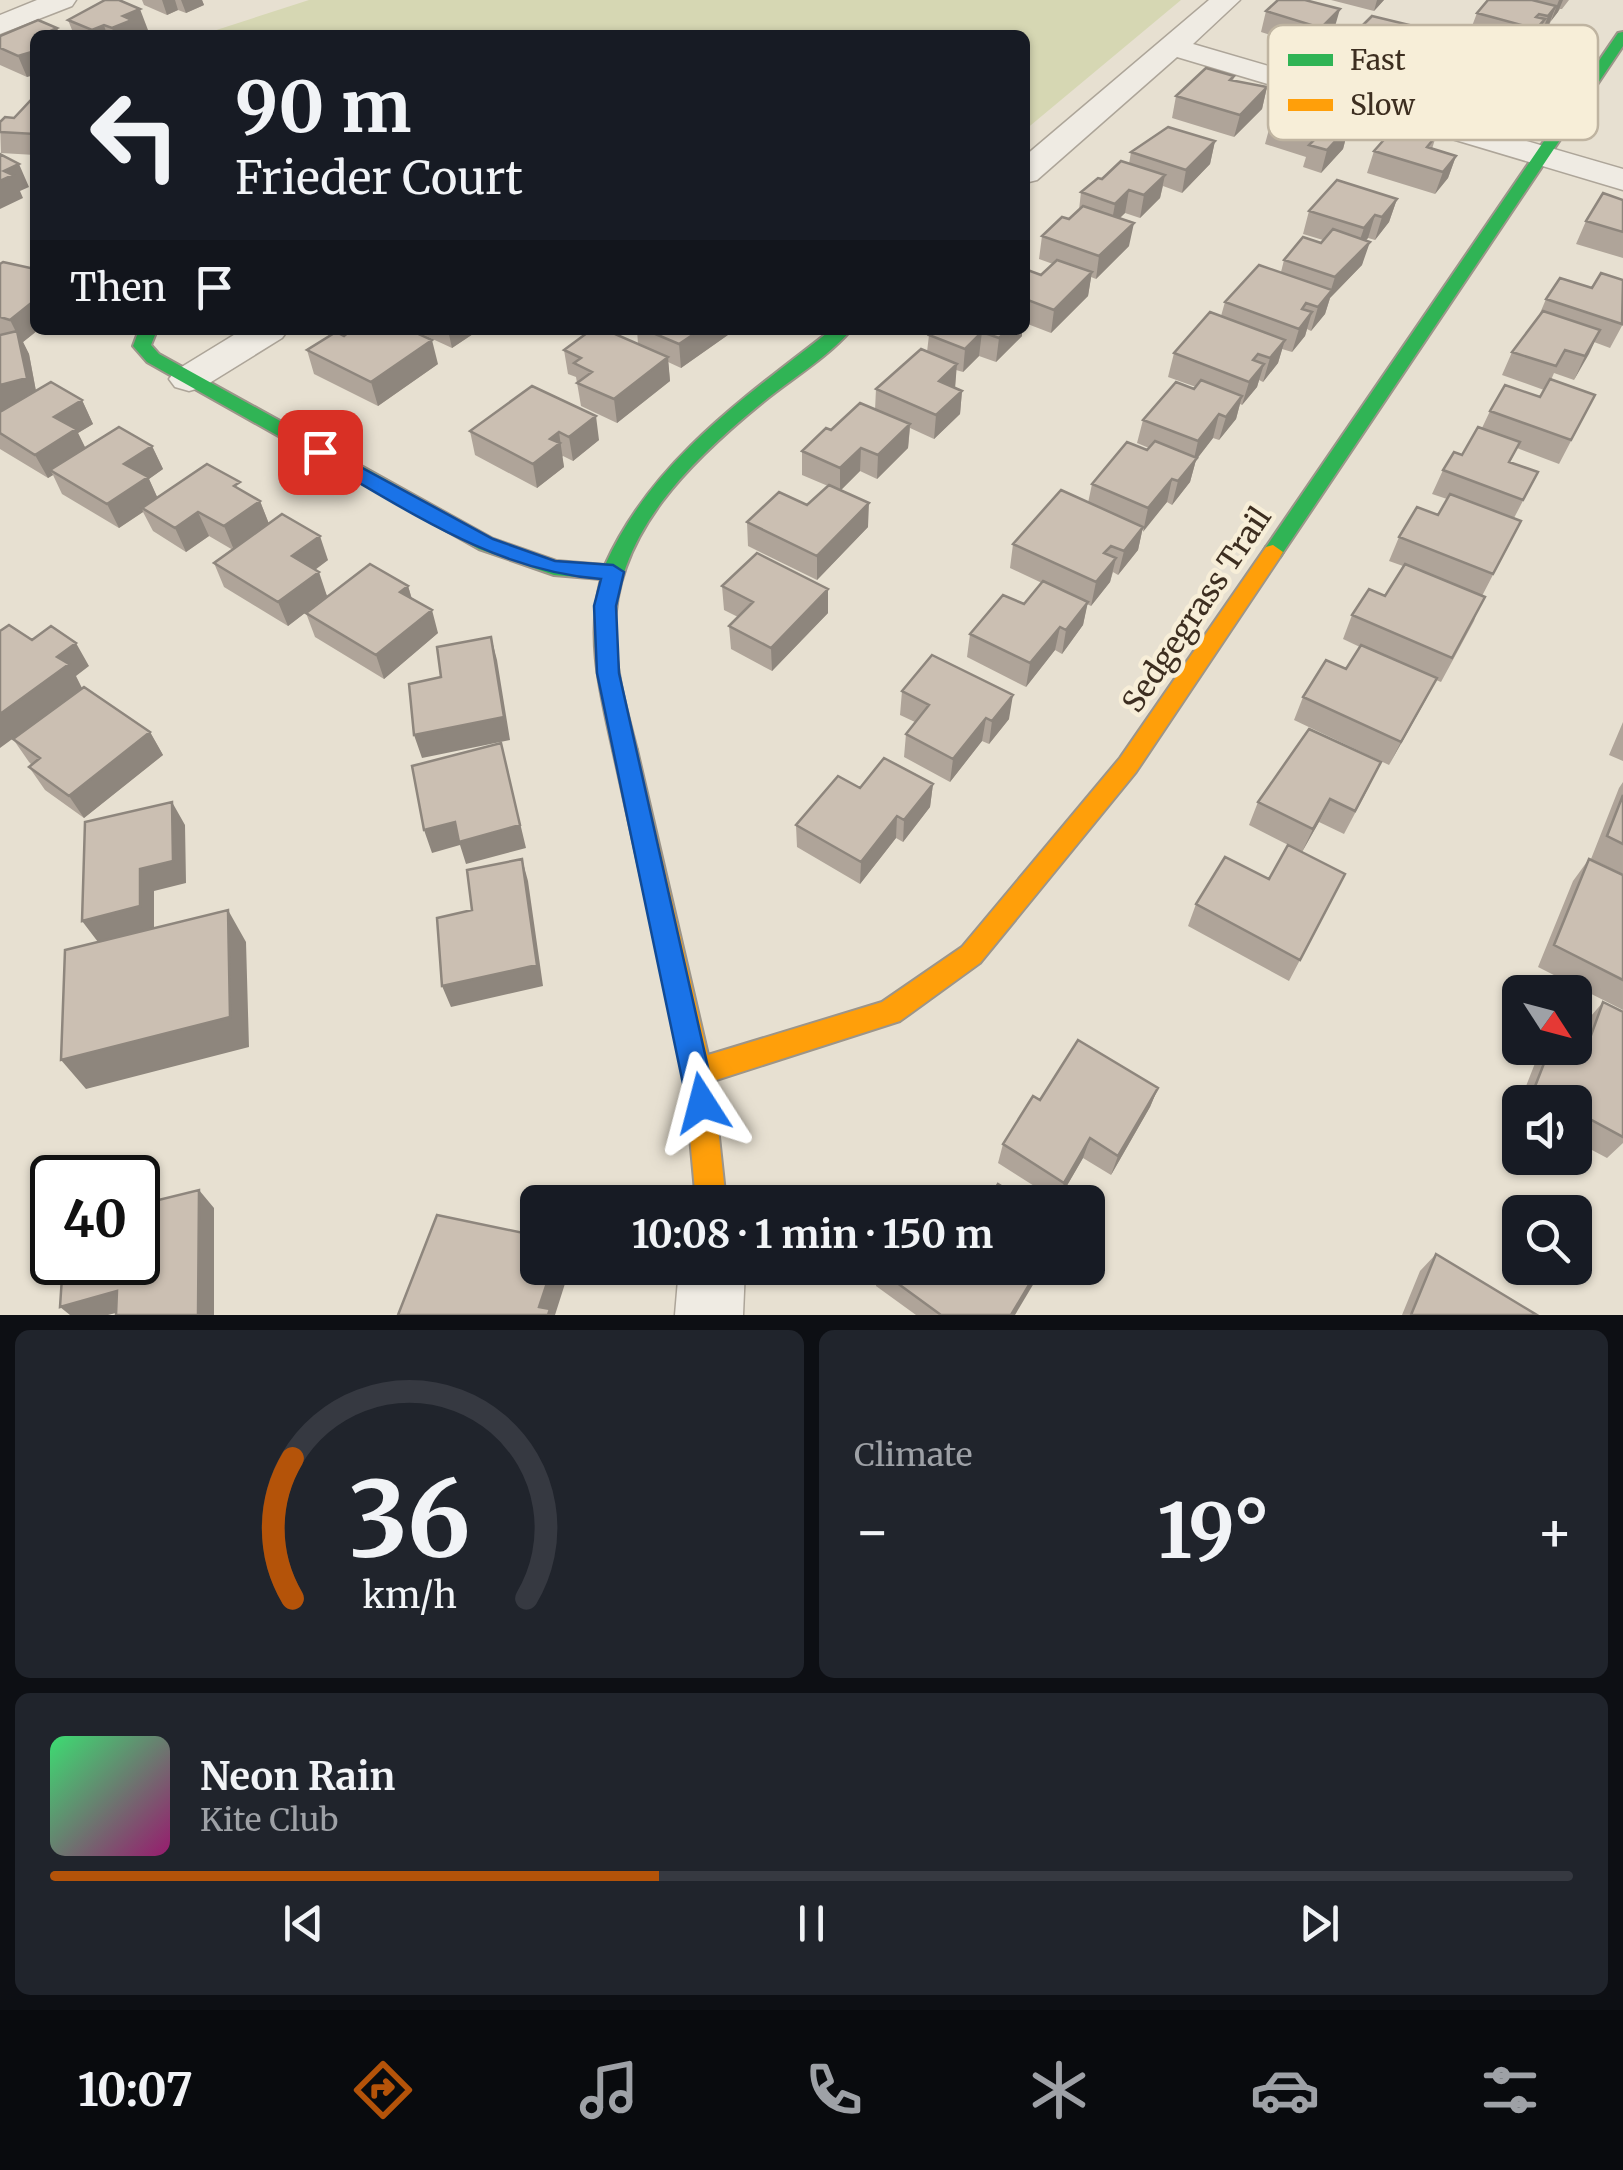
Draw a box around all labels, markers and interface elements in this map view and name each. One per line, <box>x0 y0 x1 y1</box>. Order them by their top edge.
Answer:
legend <box>1268 25 1598 140</box>
text: Fast <box>1350 42 1406 78</box>
text: 90 m <box>235 63 412 151</box>
icon: left <box>70 70 200 200</box>
text: Slow <box>1350 87 1415 123</box>
text: Frieder Court <box>235 150 523 206</box>
icon: arrive <box>187 260 242 315</box>
text: Then <box>70 264 167 311</box>
pin <box>278 410 363 495</box>
icon: arrive <box>293 425 348 480</box>
street label: Sedgegrass Trail <box>1113 500 1279 719</box>
north arrow <box>1502 975 1592 1065</box>
map controls <box>1502 975 1592 1285</box>
position arrow <box>650 1051 754 1155</box>
button: sound <box>1502 1085 1592 1175</box>
speed limit sign: 40 <box>30 1155 160 1285</box>
button: search <box>1502 1195 1592 1285</box>
text: 10:08 · 1 min · 150 m <box>632 1211 993 1258</box>
text: Climate <box>854 1435 972 1475</box>
text: 36 <box>348 1454 471 1584</box>
text: 19° <box>1157 1484 1270 1578</box>
text: − <box>854 1497 891 1566</box>
text: + <box>1536 1497 1573 1566</box>
text: km/h <box>362 1573 457 1618</box>
text: Neon Rain <box>200 1753 395 1800</box>
text: Kite Club <box>200 1800 338 1840</box>
icon: previous <box>276 1896 331 1951</box>
icon: pause <box>784 1896 839 1951</box>
icon: next <box>1292 1896 1347 1951</box>
icon: directions <box>348 2055 418 2125</box>
icon: music <box>574 2055 644 2125</box>
icon: phone <box>799 2055 869 2125</box>
icon: climate <box>1024 2055 1094 2125</box>
icon: car <box>1250 2055 1320 2125</box>
icon: filters <box>1475 2055 1545 2125</box>
text: 10:07 <box>78 2062 193 2118</box>

